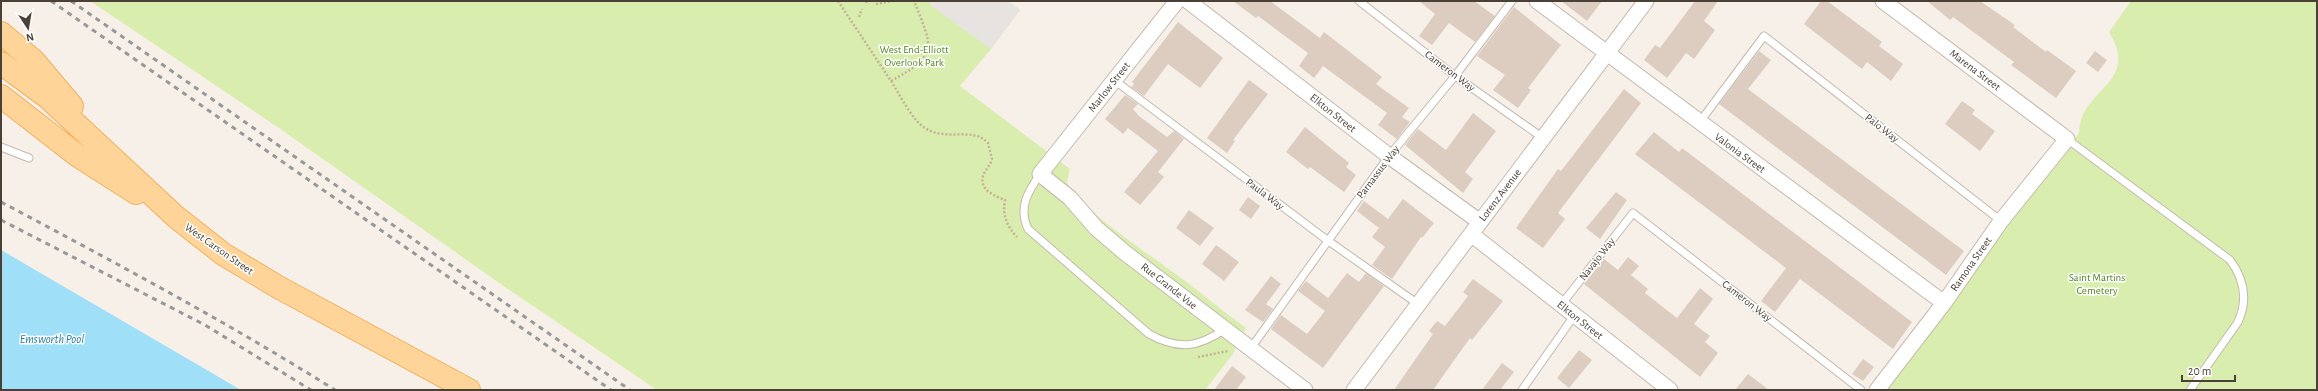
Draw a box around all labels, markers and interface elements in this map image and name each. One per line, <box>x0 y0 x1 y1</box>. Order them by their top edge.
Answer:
north arrow <box>8 8 48 48</box>
text: N <box>25 31 35 43</box>
park label: West End-Elliott Overlook Park <box>879 44 949 68</box>
street label: Marena Street <box>1947 47 2003 93</box>
street label: Cameron Way <box>1423 49 1477 94</box>
street label: Marlow Street <box>1086 60 1132 114</box>
street label: Elkton Street <box>1308 92 1358 135</box>
street label: Palo Way <box>1863 112 1901 145</box>
street label: Valonia Street <box>1713 131 1768 175</box>
street label: Parnassus Way <box>1355 143 1402 201</box>
street label: Lorenz Avenue <box>1477 167 1523 223</box>
street label: Paula Way <box>1244 176 1286 212</box>
street label: West Carson Street <box>183 221 256 277</box>
street label: Ramona Street <box>1948 234 1994 293</box>
street label: Navajo Way <box>1577 235 1617 282</box>
street label: Rue Grande Vue <box>1139 261 1199 311</box>
park label: Saint Martins Cemetery <box>2069 272 2125 296</box>
street label: Cameron Way <box>1720 278 1774 324</box>
street label: Elkton Street <box>1555 299 1605 342</box>
water label: Emsworth Pool <box>20 333 84 345</box>
scale bar <box>2182 357 2235 383</box>
text: 20 m <box>2188 365 2211 377</box>

